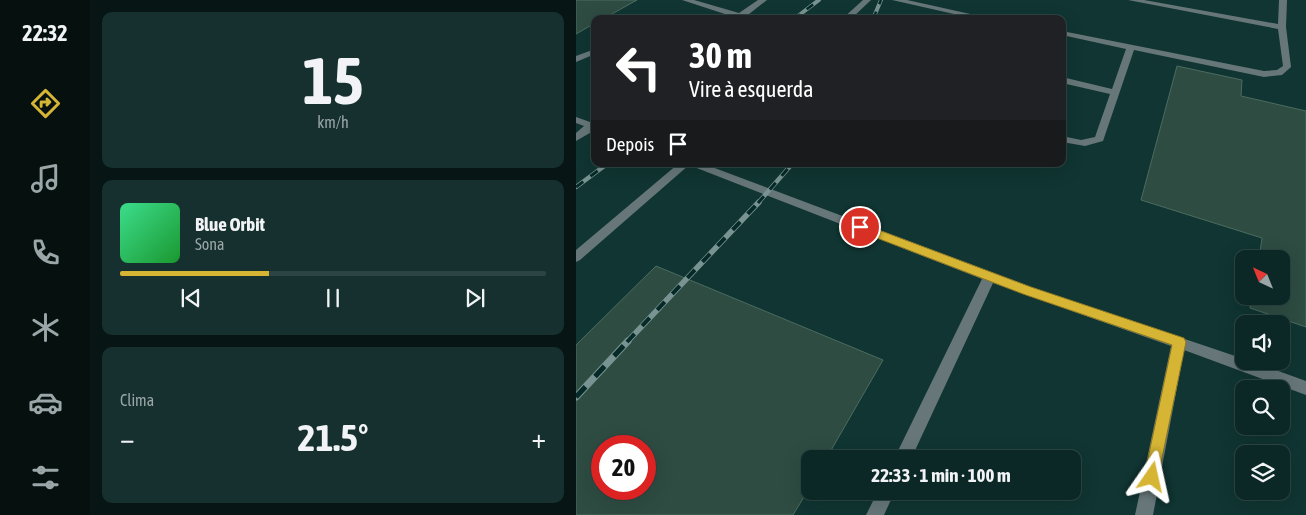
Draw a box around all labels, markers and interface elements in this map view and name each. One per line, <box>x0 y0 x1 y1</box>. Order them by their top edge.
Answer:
text: 22:32 <box>22 20 68 46</box>
icon: left <box>606 35 671 100</box>
text: 30 m <box>689 35 752 75</box>
text: 15 <box>302 43 364 118</box>
text: Vire à esquerda <box>689 76 814 102</box>
icon: directions <box>28 86 63 121</box>
text: km/h <box>317 113 349 131</box>
icon: arrive <box>664 130 692 158</box>
text: Depois <box>606 133 654 155</box>
icon: music <box>28 161 63 196</box>
pin <box>839 206 881 248</box>
text: Blue Orbit <box>195 213 265 235</box>
icon: arrive <box>846 213 874 241</box>
icon: phone <box>28 235 63 270</box>
text: Sona <box>195 235 224 253</box>
north arrow <box>1235 250 1290 305</box>
map controls <box>1235 250 1290 500</box>
icon: previous <box>177 284 205 312</box>
icon: pause <box>319 284 347 312</box>
icon: next <box>461 284 489 312</box>
icon: climate <box>28 310 63 345</box>
button: sound <box>1235 315 1290 370</box>
button: search <box>1235 380 1290 435</box>
icon: car <box>28 385 63 420</box>
text: Clima <box>120 391 154 409</box>
text: 21.5° <box>298 416 368 459</box>
text: − <box>120 422 135 454</box>
text: + <box>531 422 546 454</box>
speed limit sign: 20 <box>591 435 656 500</box>
button: layers <box>1235 445 1290 500</box>
position arrow <box>1125 450 1177 502</box>
icon: filters <box>28 460 63 495</box>
text: 22:33 · 1 min · 100 m <box>871 464 1011 486</box>

